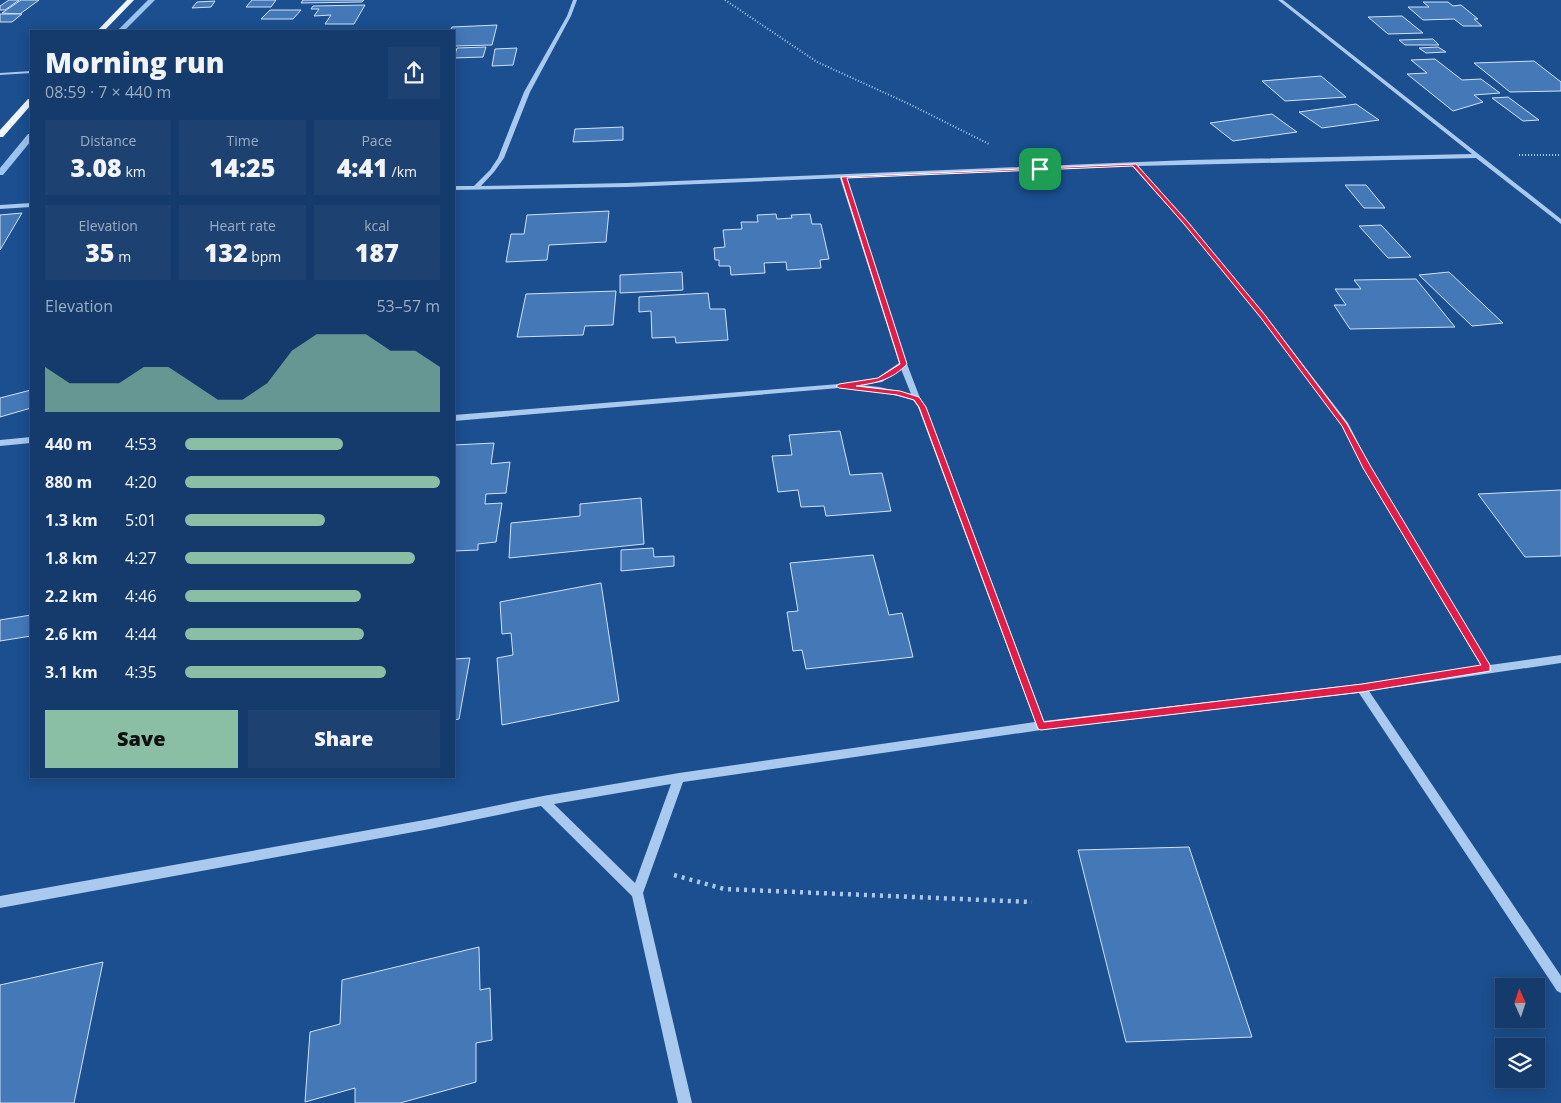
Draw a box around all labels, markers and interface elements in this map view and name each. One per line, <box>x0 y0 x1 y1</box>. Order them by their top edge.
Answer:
text: Morning run <box>45 43 225 81</box>
button: share <box>388 47 440 99</box>
text: 08:59 · 7 × 440 m <box>45 81 171 103</box>
text: Distance <box>80 131 136 150</box>
text: Time <box>226 131 259 150</box>
text: Pace <box>361 131 392 150</box>
pin <box>1019 148 1061 190</box>
text: 3.08 <box>71 150 122 184</box>
text: 14:25 <box>210 150 275 184</box>
text: 4:41 <box>337 150 388 184</box>
icon: arrive <box>1026 155 1054 183</box>
text: km <box>122 162 146 181</box>
text: /km <box>388 162 417 181</box>
text: Elevation <box>78 216 138 235</box>
text: Heart rate <box>209 216 276 235</box>
text: kcal <box>364 216 390 235</box>
text: 35 <box>85 235 115 269</box>
text: 132 <box>204 235 248 269</box>
text: 187 <box>355 235 399 269</box>
text: m <box>115 247 131 266</box>
text: bpm <box>248 247 281 266</box>
text: Elevation <box>45 295 113 317</box>
text: 53–57 m <box>376 295 440 317</box>
text: 440 m <box>45 433 92 455</box>
text: 4:53 <box>125 433 157 455</box>
text: 880 m <box>45 471 92 493</box>
text: 4:20 <box>125 471 157 493</box>
text: 1.3 km <box>45 509 98 531</box>
text: 5:01 <box>125 509 157 531</box>
text: 1.8 km <box>45 547 98 569</box>
text: 4:27 <box>125 547 157 569</box>
text: 2.2 km <box>45 585 98 607</box>
text: 4:46 <box>125 585 157 607</box>
text: 2.6 km <box>45 623 98 645</box>
text: 4:44 <box>125 623 157 645</box>
text: 3.1 km <box>45 661 98 683</box>
text: 4:35 <box>125 661 157 683</box>
button: Save <box>45 710 238 768</box>
button: Share <box>248 710 440 768</box>
north arrow <box>1495 978 1545 1028</box>
map controls <box>1495 978 1545 1088</box>
button: layers <box>1495 1038 1545 1088</box>

